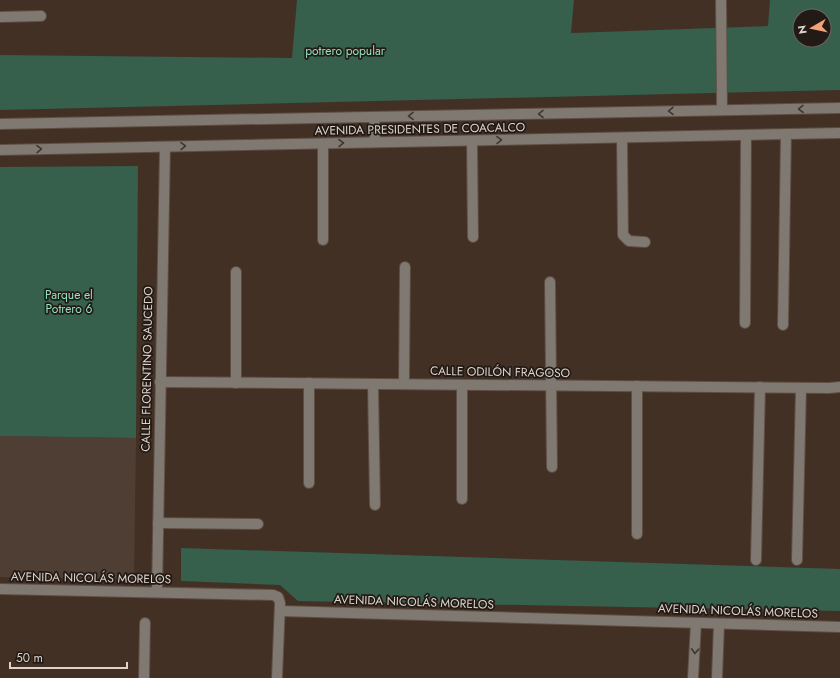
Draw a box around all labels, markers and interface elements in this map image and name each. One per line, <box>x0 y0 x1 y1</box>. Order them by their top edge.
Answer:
north arrow <box>792 8 832 48</box>
text: N <box>794 24 811 35</box>
park label: potrero popular <box>305 42 386 60</box>
one-way arrow <box>798 105 804 113</box>
one-way arrow <box>668 107 674 115</box>
one-way arrow <box>538 110 544 118</box>
one-way arrow <box>408 112 414 120</box>
street label: AVENIDA PRESIDENTES DE COACALCO <box>315 118 525 140</box>
one-way arrow <box>496 136 502 144</box>
one-way arrow <box>338 139 344 147</box>
one-way arrow <box>180 142 186 150</box>
one-way arrow <box>36 145 42 153</box>
park label: Parque el Potrero 6 <box>45 286 93 318</box>
street label: CALLE FLORENTINO SAUCEDO <box>137 286 157 452</box>
street label: CALLE ODILÓN FRAGOSO <box>430 362 570 382</box>
street label: AVENIDA NICOLÁS MORELOS <box>11 568 172 588</box>
street label: AVENIDA NICOLÁS MORELOS <box>334 590 495 614</box>
street label: AVENIDA NICOLÁS MORELOS <box>658 599 819 623</box>
scale bar <box>10 644 127 670</box>
one-way arrow <box>690 648 699 654</box>
text: 50 m <box>16 649 43 667</box>

